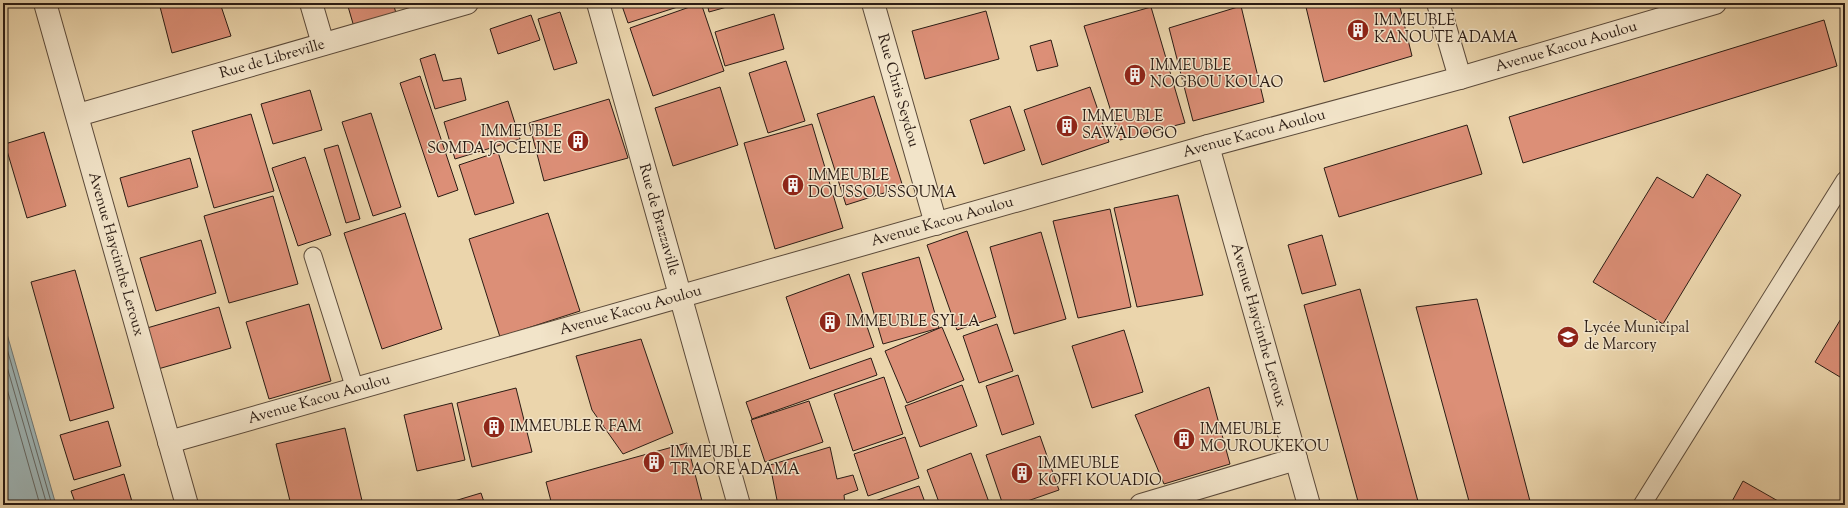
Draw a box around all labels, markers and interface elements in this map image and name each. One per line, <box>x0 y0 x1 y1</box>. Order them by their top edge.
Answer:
place label: IMMEUBLE KANOUTE ADAMA <box>1374 11 1518 49</box>
street label: Avenue Kacou Aoulou <box>1493 16 1640 78</box>
building icon: IMMEUBLE KANOUTE ADAMA <box>1345 17 1371 43</box>
street label: Rue Chris Seydou <box>872 31 924 150</box>
street label: Rue de Libreville <box>217 34 327 84</box>
place label: IMMEUBLE NOGBOU KOUAO <box>1150 56 1283 94</box>
building icon: IMMEUBLE NOGBOU KOUAO <box>1122 62 1148 88</box>
street label: Avenue Kacou Aoulou <box>1180 104 1328 163</box>
place label: IMMEUBLE SAWADOGO <box>1082 107 1177 145</box>
building icon: IMMEUBLE SAWADOGO <box>1054 113 1080 139</box>
place label: IMMEUBLE SOMDA JOCELINE <box>427 122 562 160</box>
building icon: IMMEUBLE SOMDA JOCELINE <box>565 128 591 154</box>
street label: Rue de Brazzaville <box>633 161 685 278</box>
place label: IMMEUBLE DOUSSOUSSOUMA <box>808 166 957 204</box>
street label: Avenue Haycinthe Leroux <box>83 170 149 339</box>
building icon: IMMEUBLE DOUSSOUSSOUMA <box>780 172 806 198</box>
street label: Avenue Kacou Aoulou <box>869 191 1016 252</box>
street label: Avenue Haycinthe Leroux <box>1225 241 1291 410</box>
street label: Avenue Kacou Aoulou <box>557 280 705 341</box>
building icon: IMMEUBLE SYLLA <box>817 309 843 335</box>
place label: IMMEUBLE SYLLA <box>846 312 980 333</box>
place label: Lycée Municipal de Marcory <box>1584 318 1689 356</box>
school or university icon: Lycée Municipal de Marcory <box>1555 324 1581 350</box>
street label: Avenue Kacou Aoulou <box>245 369 393 429</box>
building icon: IMMEUBLE R FAM <box>481 414 507 440</box>
place label: IMMEUBLE R FAM <box>510 417 642 438</box>
place label: IMMEUBLE MOUROUKEKOU <box>1200 420 1329 458</box>
building icon: IMMEUBLE MOUROUKEKOU <box>1171 426 1197 452</box>
place label: IMMEUBLE TRAORE ADAMA <box>670 443 800 481</box>
building icon: IMMEUBLE TRAORE ADAMA <box>641 449 667 475</box>
place label: IMMEUBLE KOFFI KOUADIO <box>1038 454 1162 492</box>
building icon: IMMEUBLE KOFFI KOUADIO <box>1009 460 1035 486</box>

